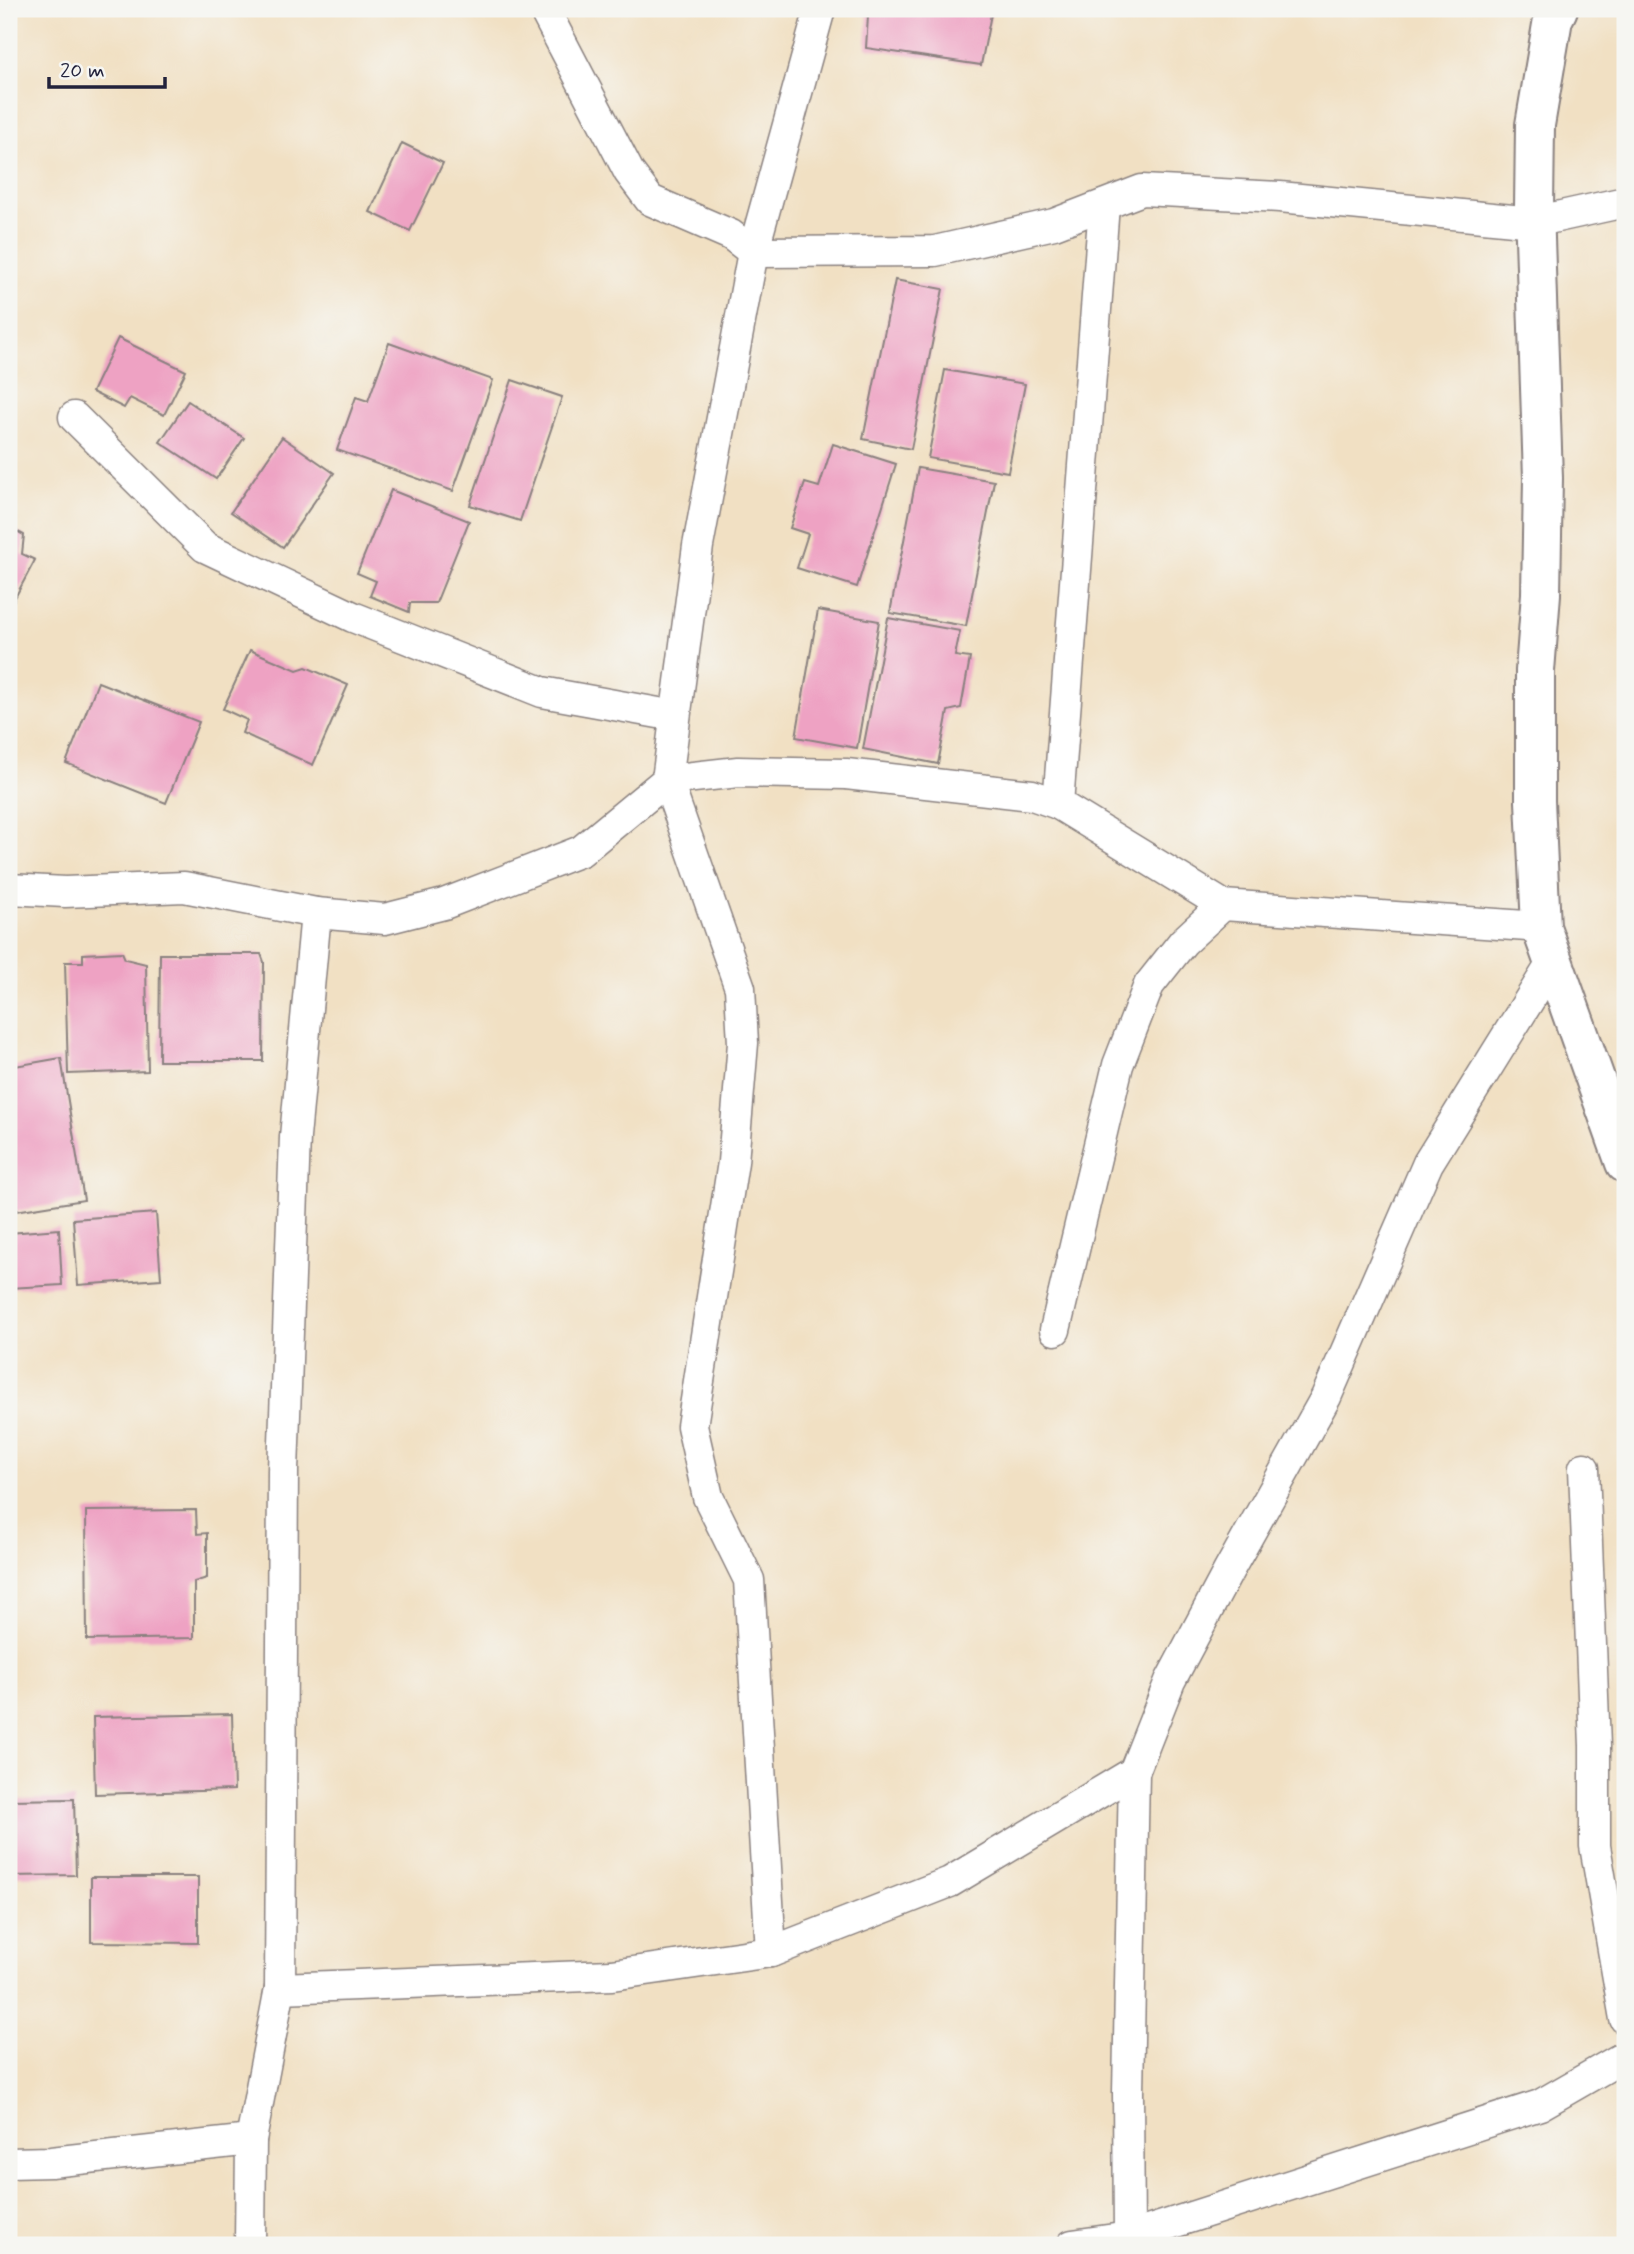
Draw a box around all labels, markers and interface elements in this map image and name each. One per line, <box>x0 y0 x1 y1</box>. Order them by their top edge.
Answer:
scale bar <box>49 46 164 90</box>
text: 20 m <box>60 57 105 85</box>

